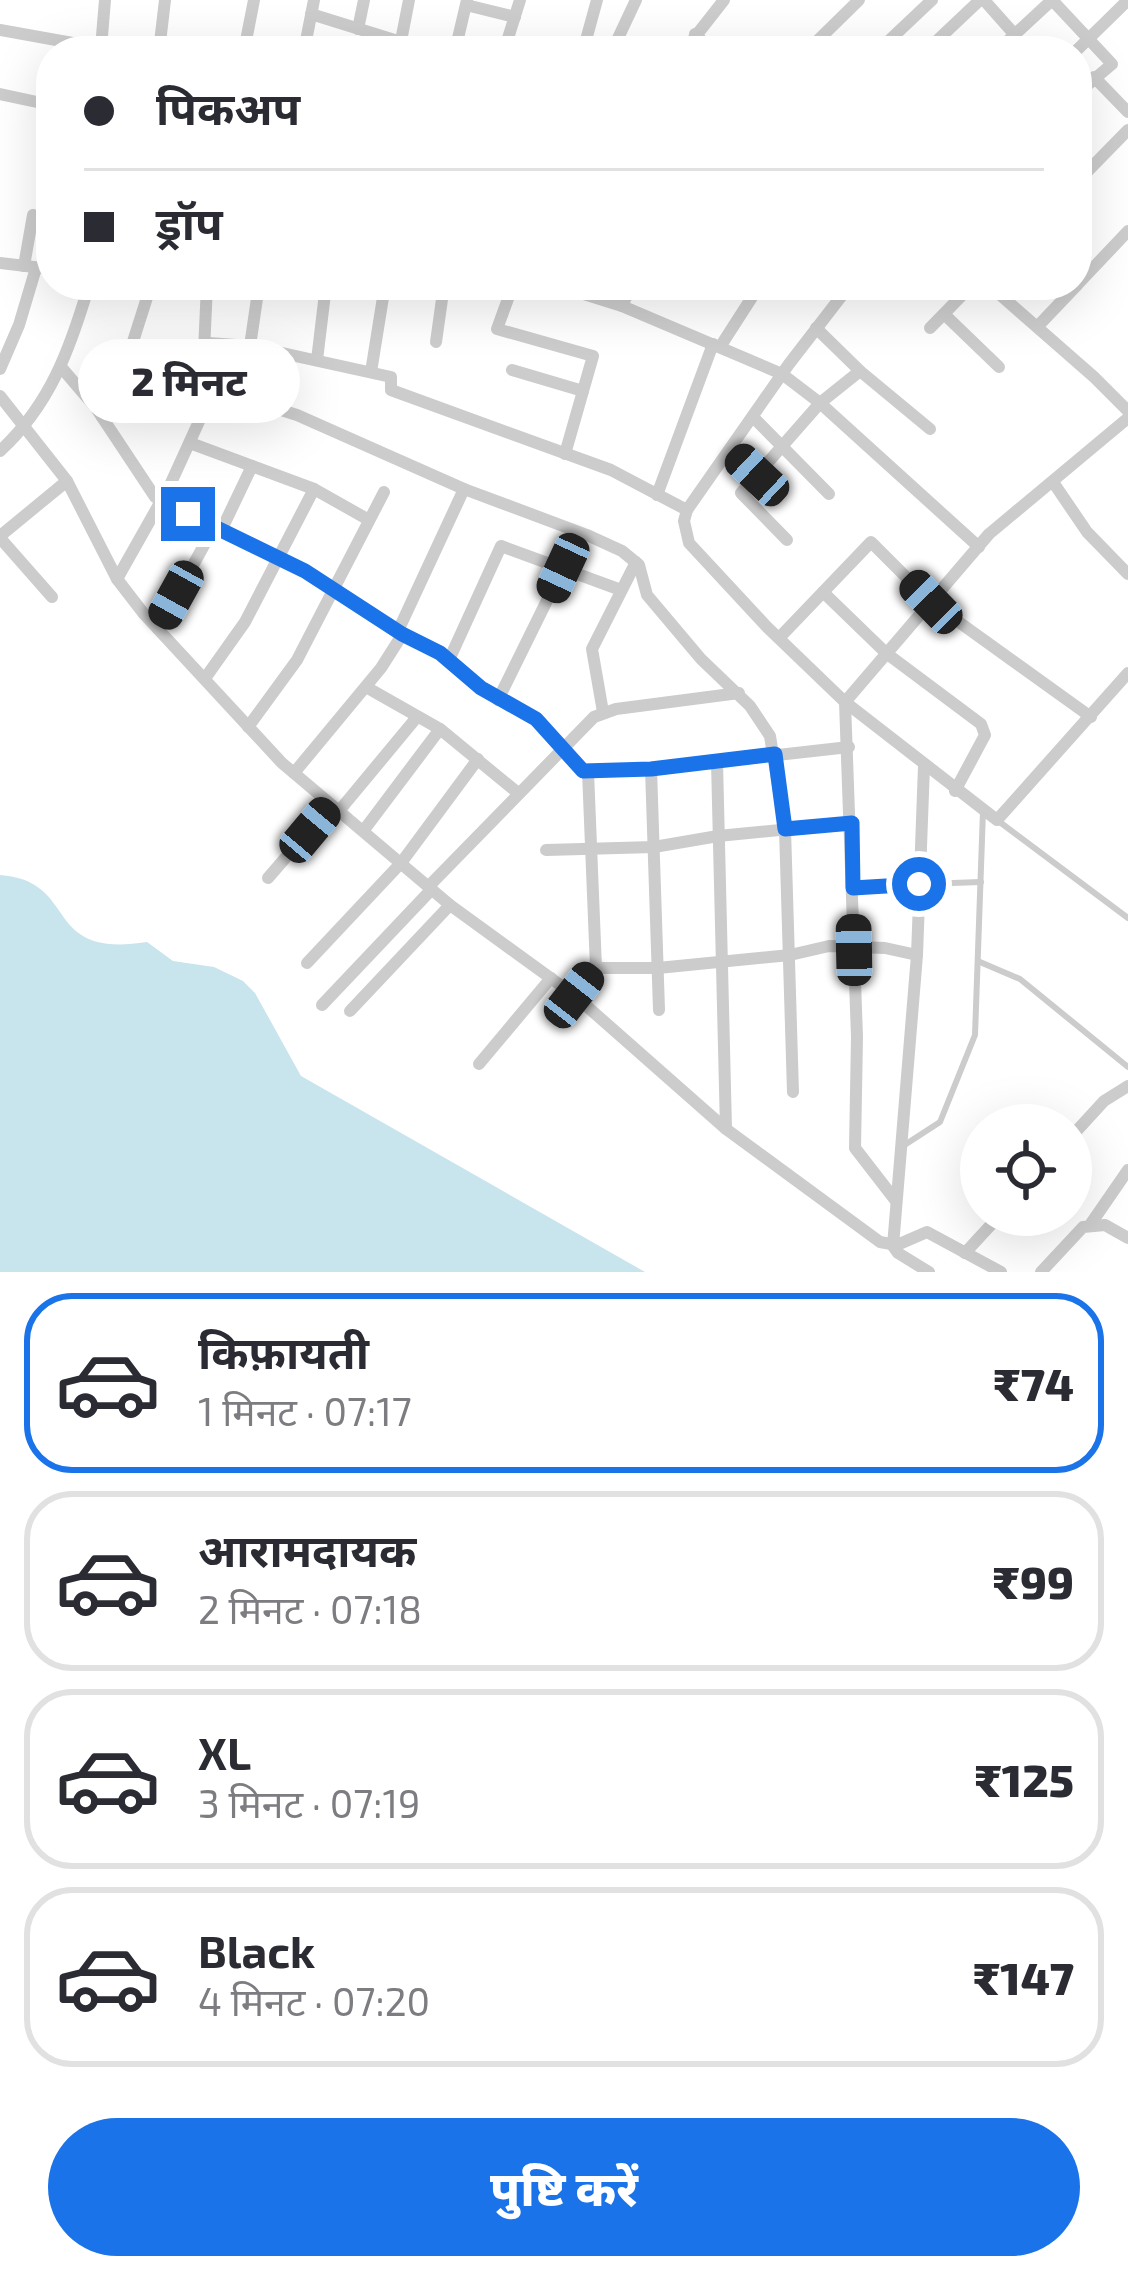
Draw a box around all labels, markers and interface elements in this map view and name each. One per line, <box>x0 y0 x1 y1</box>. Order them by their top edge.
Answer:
text: पिकअप <box>156 80 300 134</box>
text: ड्रॉप <box>156 195 223 249</box>
callout: 2 मिनट <box>77 340 299 424</box>
text: 2 मिनट <box>131 357 247 404</box>
car <box>718 437 796 513</box>
route end <box>161 487 215 541</box>
car <box>531 528 595 608</box>
car <box>143 555 209 635</box>
car <box>893 564 969 640</box>
car <box>273 791 347 869</box>
route start <box>892 857 946 911</box>
car <box>835 914 873 986</box>
car <box>538 956 610 1034</box>
map controls <box>960 1104 1092 1236</box>
button: locate <box>960 1104 1092 1236</box>
text: किफ़ायती <box>198 1324 369 1378</box>
icon: car <box>54 1329 162 1437</box>
text: ₹74 <box>994 1356 1074 1410</box>
text: 1 मिनट · 07:17 <box>198 1387 412 1434</box>
text: आरामदायक <box>198 1522 416 1576</box>
icon: car <box>54 1527 162 1635</box>
text: ₹99 <box>993 1554 1074 1608</box>
text: 2 मिनट · 07:18 <box>198 1585 422 1632</box>
icon: car <box>54 1725 162 1833</box>
text: XL <box>198 1725 251 1779</box>
text: ₹125 <box>975 1752 1074 1806</box>
text: 3 मिनट · 07:19 <box>198 1779 420 1826</box>
icon: car <box>54 1923 162 2031</box>
text: Black <box>198 1923 315 1977</box>
text: ₹147 <box>973 1950 1074 2004</box>
text: 4 मिनट · 07:20 <box>198 1977 430 2024</box>
button: पुष्टि करें <box>48 2118 1080 2256</box>

